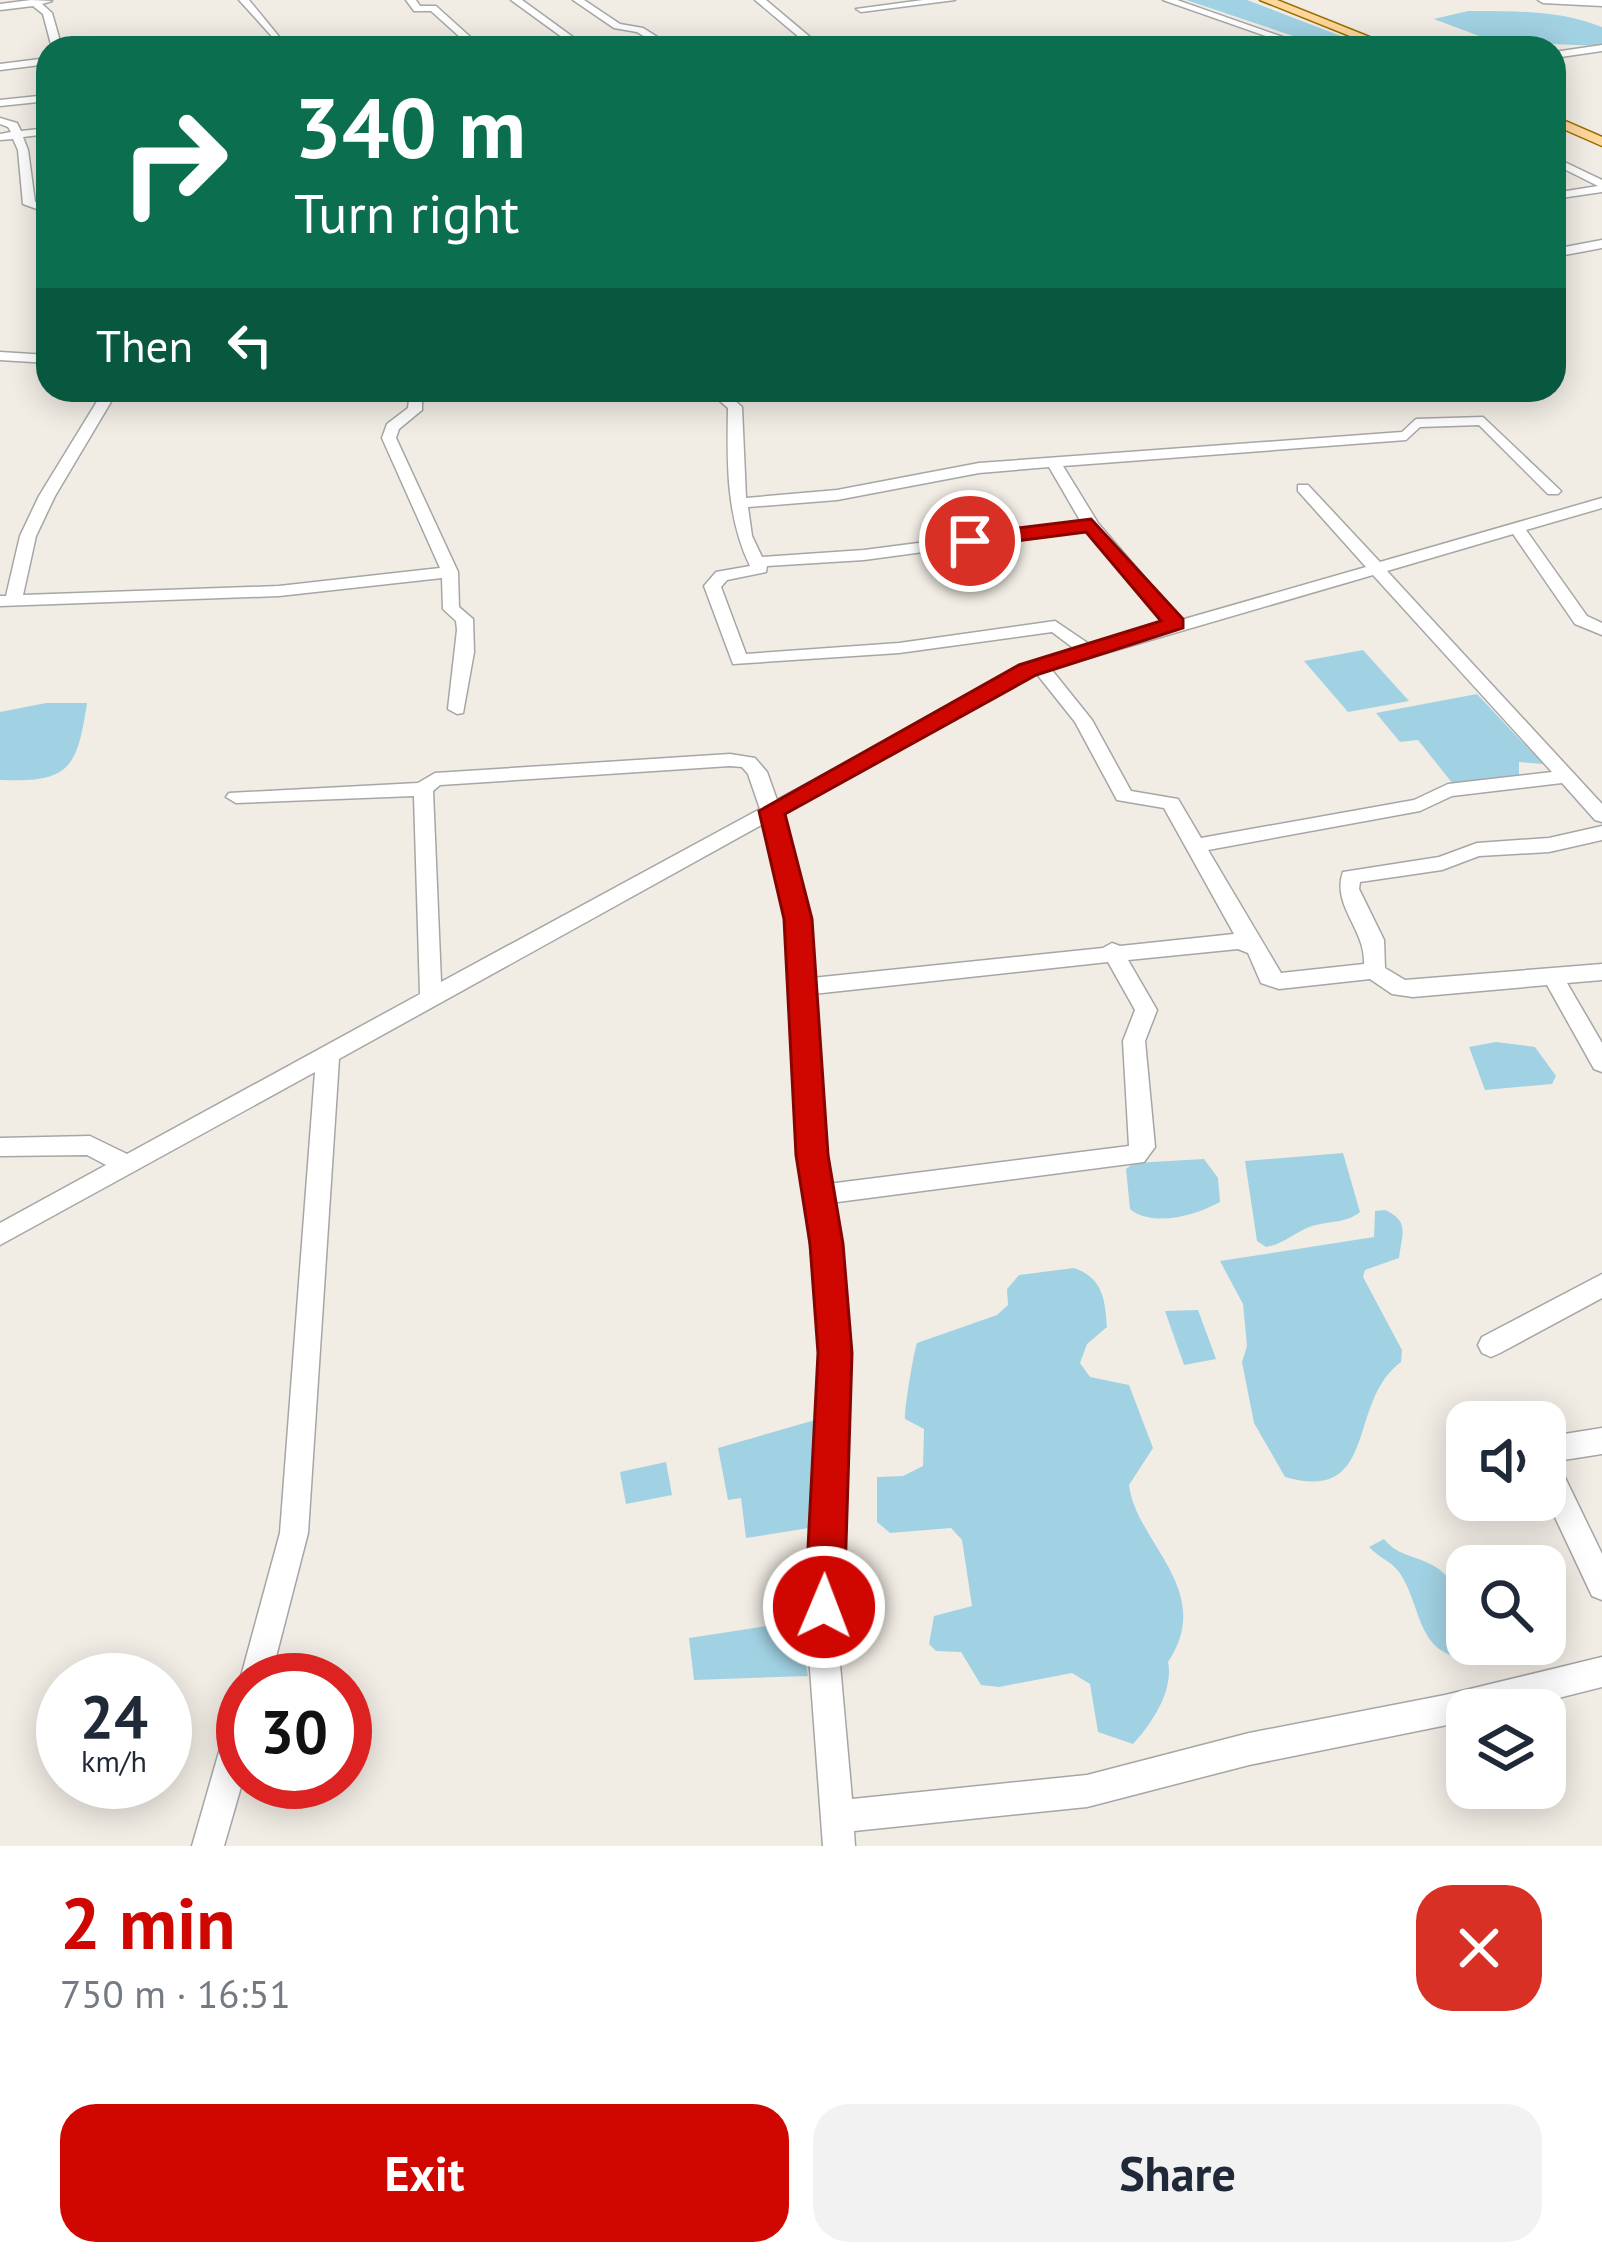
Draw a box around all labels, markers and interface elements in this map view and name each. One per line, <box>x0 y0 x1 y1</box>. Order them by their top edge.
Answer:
text: 340 m <box>294 72 526 181</box>
icon: right <box>96 84 252 240</box>
text: Turn right <box>294 178 519 248</box>
icon: left <box>217 312 283 378</box>
text: Then <box>96 316 193 374</box>
pin <box>919 490 1021 592</box>
icon: arrive <box>937 508 1003 574</box>
map controls <box>1446 1401 1566 1809</box>
button: sound <box>1446 1401 1566 1521</box>
position arrow <box>761 1544 887 1670</box>
button: search <box>1446 1545 1566 1665</box>
speed limit sign: 30 <box>216 1653 372 1809</box>
text: 24 <box>80 1677 148 1755</box>
button: layers <box>1446 1689 1566 1809</box>
text: km/h <box>81 1741 147 1780</box>
text: 2 min <box>60 1876 236 1969</box>
button: close <box>1416 1885 1542 2011</box>
text: 750 m · 16:51 <box>60 1968 291 2019</box>
button: Exit <box>60 2104 789 2242</box>
button: Share <box>813 2104 1542 2242</box>

